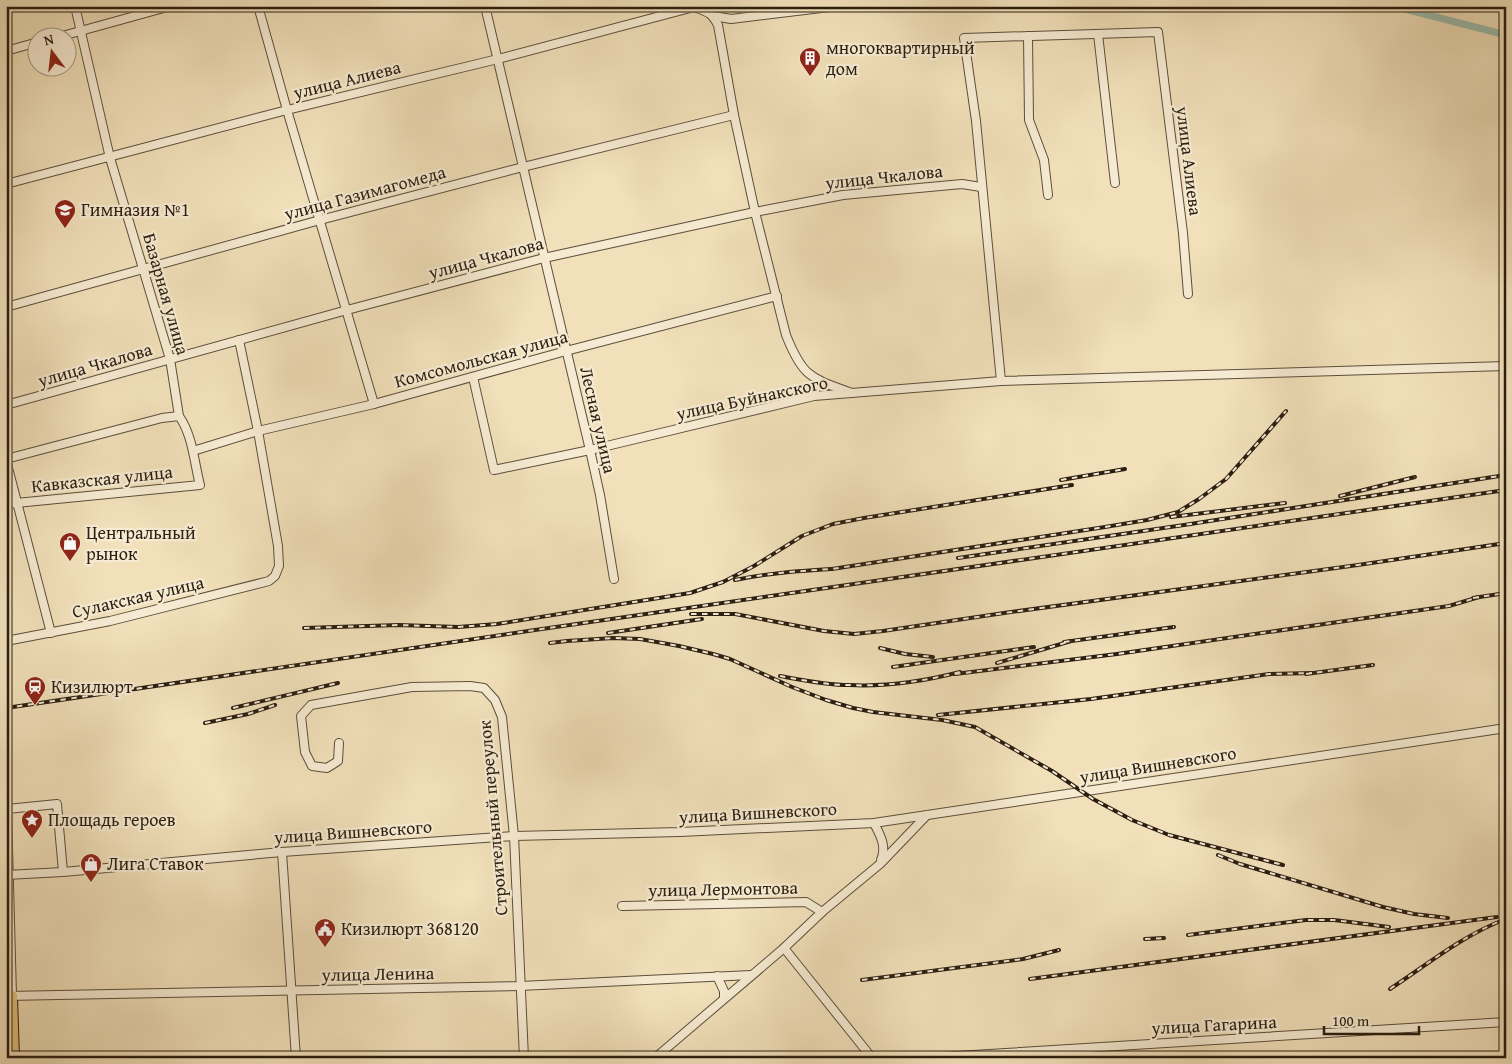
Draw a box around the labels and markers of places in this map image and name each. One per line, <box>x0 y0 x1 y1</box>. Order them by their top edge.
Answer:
place label: многоквартирный дом <box>826 34 975 82</box>
building icon: многоквартирный дом <box>798 46 822 77</box>
place label: Гимназия №1 <box>81 196 190 223</box>
school or university icon: Гимназия №1 <box>53 198 77 229</box>
place label: Центральный рынок <box>86 519 196 567</box>
shop icon: Центральный рынок <box>58 531 82 562</box>
place label: Кизилюрт <box>51 673 133 700</box>
station icon: Кизилюрт <box>23 675 47 706</box>
place label: Площадь героев <box>48 806 176 833</box>
place icon: Площадь героев <box>20 808 44 839</box>
place label: Лига Ставок <box>107 850 204 877</box>
shop icon: Лига Ставок <box>79 852 103 883</box>
place label: Кизилюрт 368120 <box>341 915 479 942</box>
public building icon: Кизилюрт 368120 <box>313 917 337 948</box>

